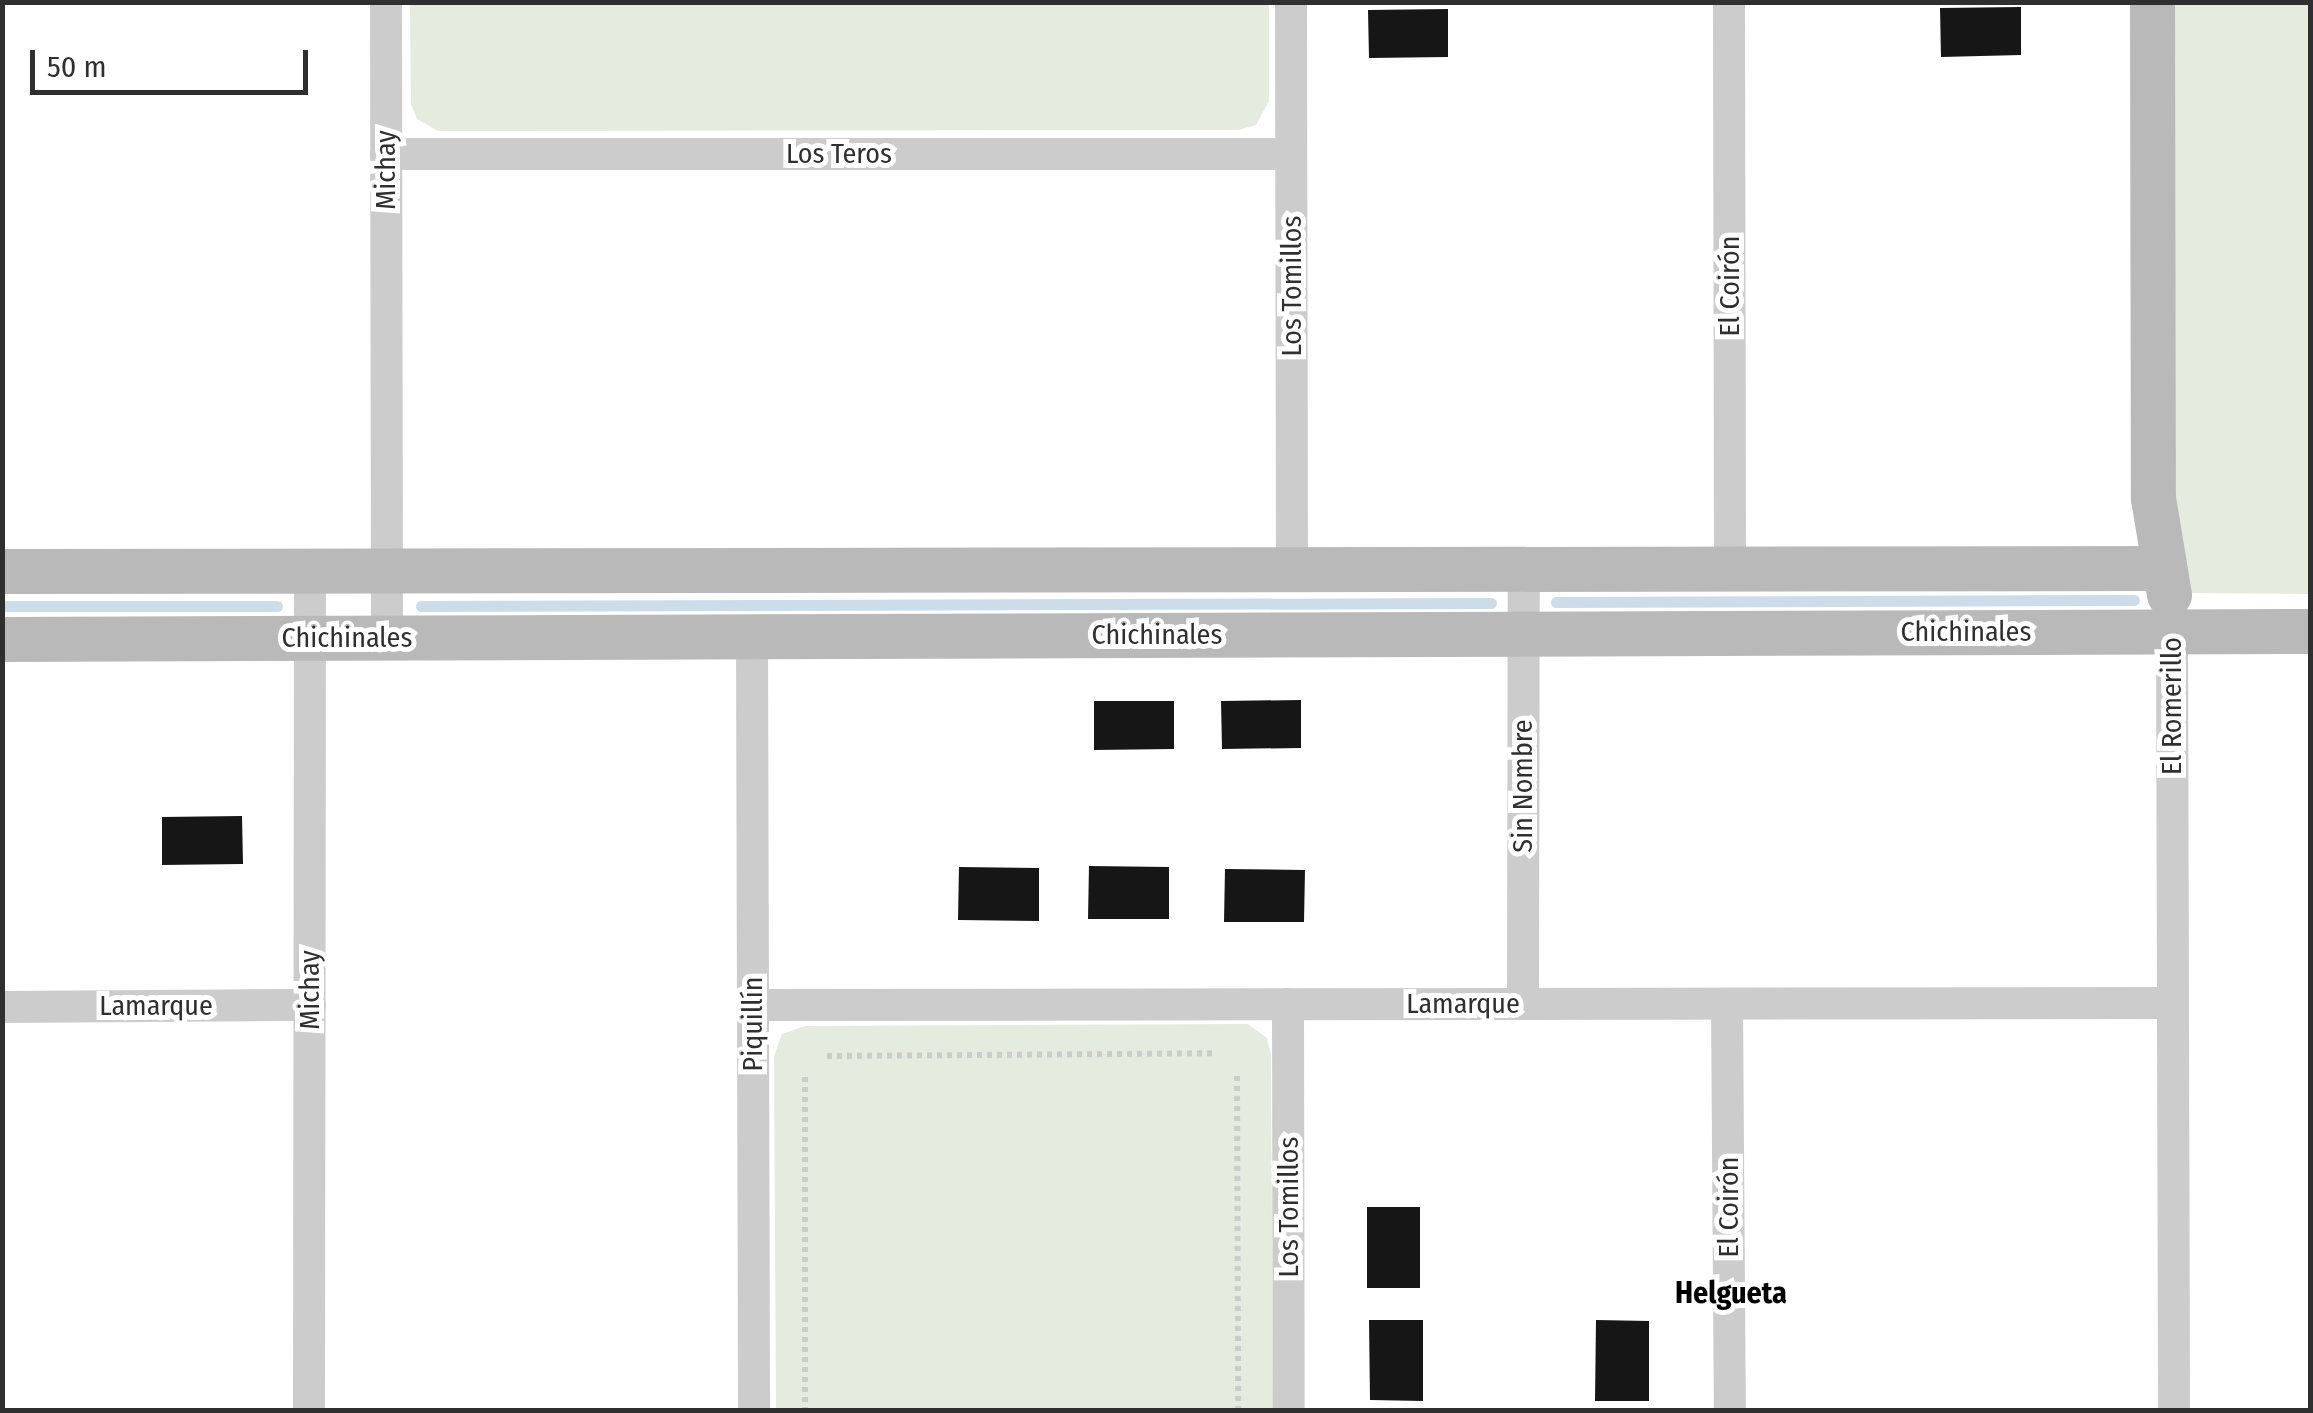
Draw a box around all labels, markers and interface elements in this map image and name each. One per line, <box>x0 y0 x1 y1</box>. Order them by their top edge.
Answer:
scale bar <box>35 30 312 92</box>
text: 50 m <box>47 49 107 85</box>
street label: Michay <box>369 130 403 210</box>
street label: Los Teros <box>786 137 892 171</box>
street label: Los Tomillos <box>1275 215 1309 357</box>
street label: El Coirón <box>1713 236 1747 336</box>
street label: Chichinales <box>1901 615 2031 649</box>
street label: Chichinales <box>1092 618 1222 652</box>
street label: Chichinales <box>282 621 412 655</box>
street label: El Romerillo <box>2155 637 2189 775</box>
street label: Sin Nombre <box>1506 719 1540 853</box>
street label: Michay <box>293 950 327 1030</box>
street label: Piquillín <box>736 976 770 1072</box>
street label: Lamarque <box>1406 987 1520 1021</box>
street label: Lamarque <box>99 989 213 1023</box>
street label: Los Tomillos <box>1272 1136 1306 1278</box>
street label: El Coirón <box>1712 1157 1746 1257</box>
district label: Helgueta <box>1675 1275 1787 1311</box>

